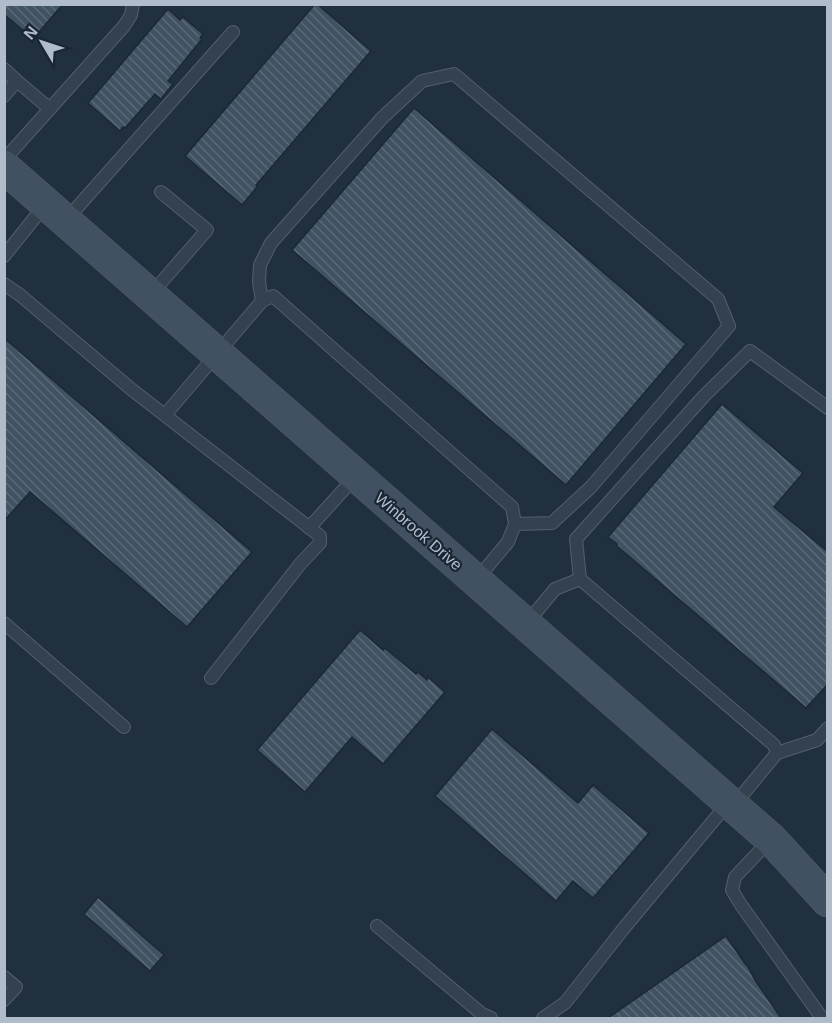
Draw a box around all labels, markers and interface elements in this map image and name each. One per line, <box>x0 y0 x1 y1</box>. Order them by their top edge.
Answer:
north arrow <box>12 12 72 72</box>
text: N <box>20 23 41 43</box>
street label: Winbrook Drive <box>372 489 466 574</box>

